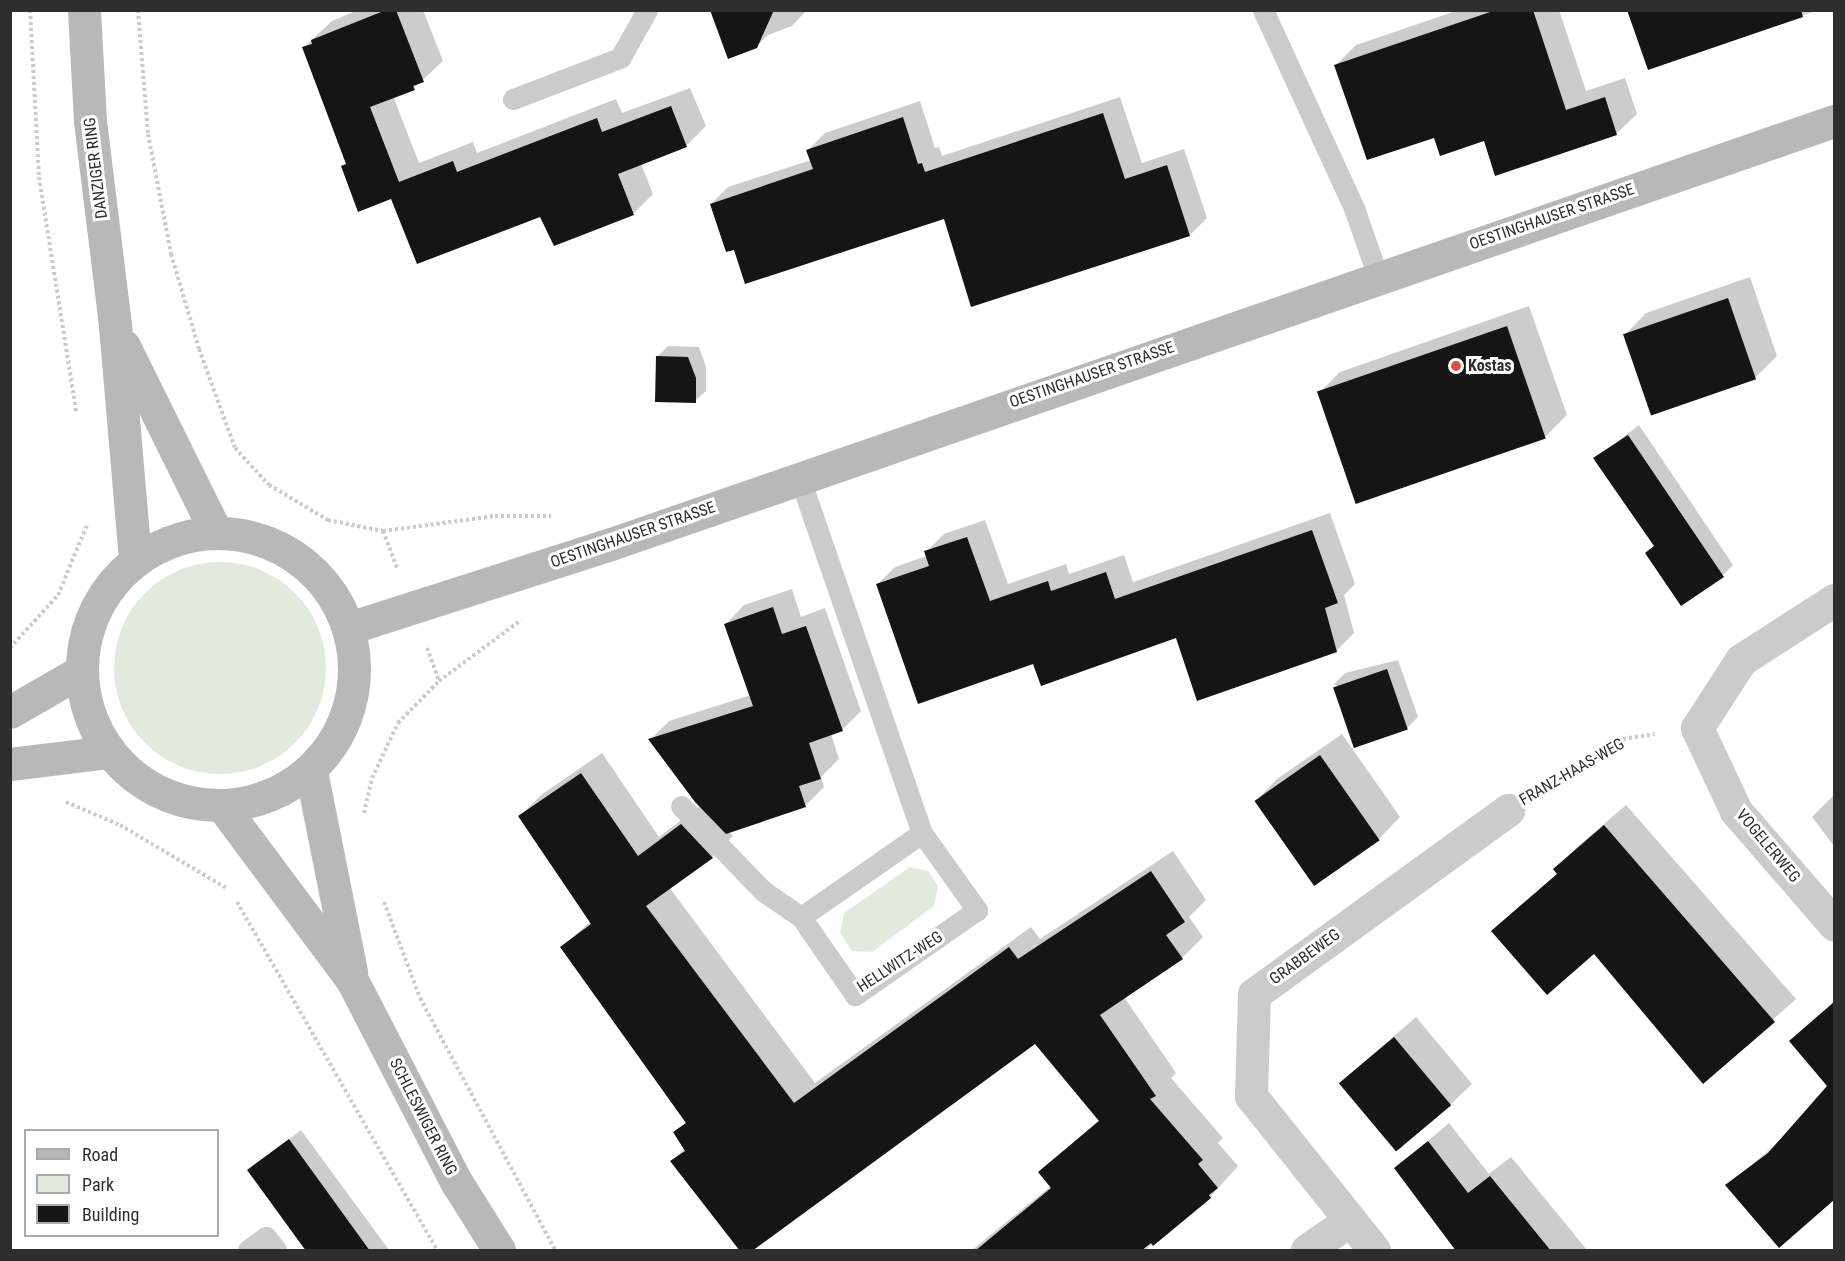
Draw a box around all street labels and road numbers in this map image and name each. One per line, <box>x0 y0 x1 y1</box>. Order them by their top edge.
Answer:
street label: DANZIGER RING <box>80 116 112 220</box>
street label: OESTINGHAUSER STRASSE <box>1467 180 1637 254</box>
street label: OESTINGHAUSER STRASSE <box>1007 338 1177 412</box>
street label: OESTINGHAUSER STRASSE <box>548 498 718 572</box>
street label: FRANZ-HAAS-WEG <box>1516 734 1628 810</box>
street label: VOGELERWEG <box>1732 806 1804 886</box>
street label: GRABBEWEG <box>1266 925 1344 989</box>
street label: HELLWITZ-WEG <box>854 927 946 997</box>
street label: SCHLESWIGER RING <box>385 1055 461 1179</box>

